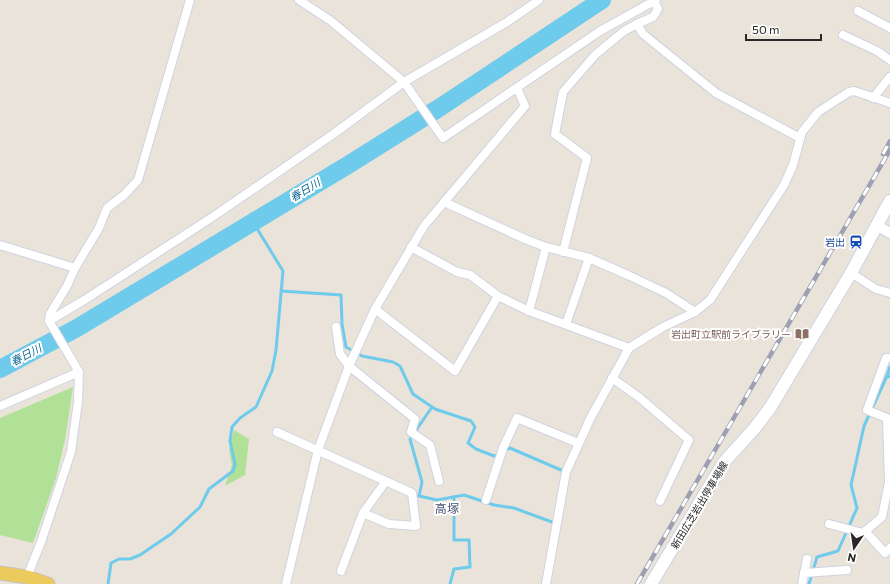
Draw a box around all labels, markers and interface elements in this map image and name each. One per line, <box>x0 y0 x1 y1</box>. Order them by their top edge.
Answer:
scale bar <box>746 16 821 42</box>
text: 50 m <box>752 22 780 36</box>
water label: 春日川 <box>287 175 323 204</box>
station icon: 岩出 <box>848 234 864 250</box>
place label: 岩出 <box>825 236 845 248</box>
library icon: 岩出町立駅前ライブラリー <box>794 326 810 342</box>
place label: 岩出町立駅前ライブラリー <box>671 328 791 340</box>
water label: 春日川 <box>8 341 44 368</box>
street label: 新田広芝岩出停車場線 <box>668 459 730 551</box>
district label: 高塚 <box>435 501 459 515</box>
north arrow <box>834 528 874 568</box>
text: N <box>846 551 857 565</box>

